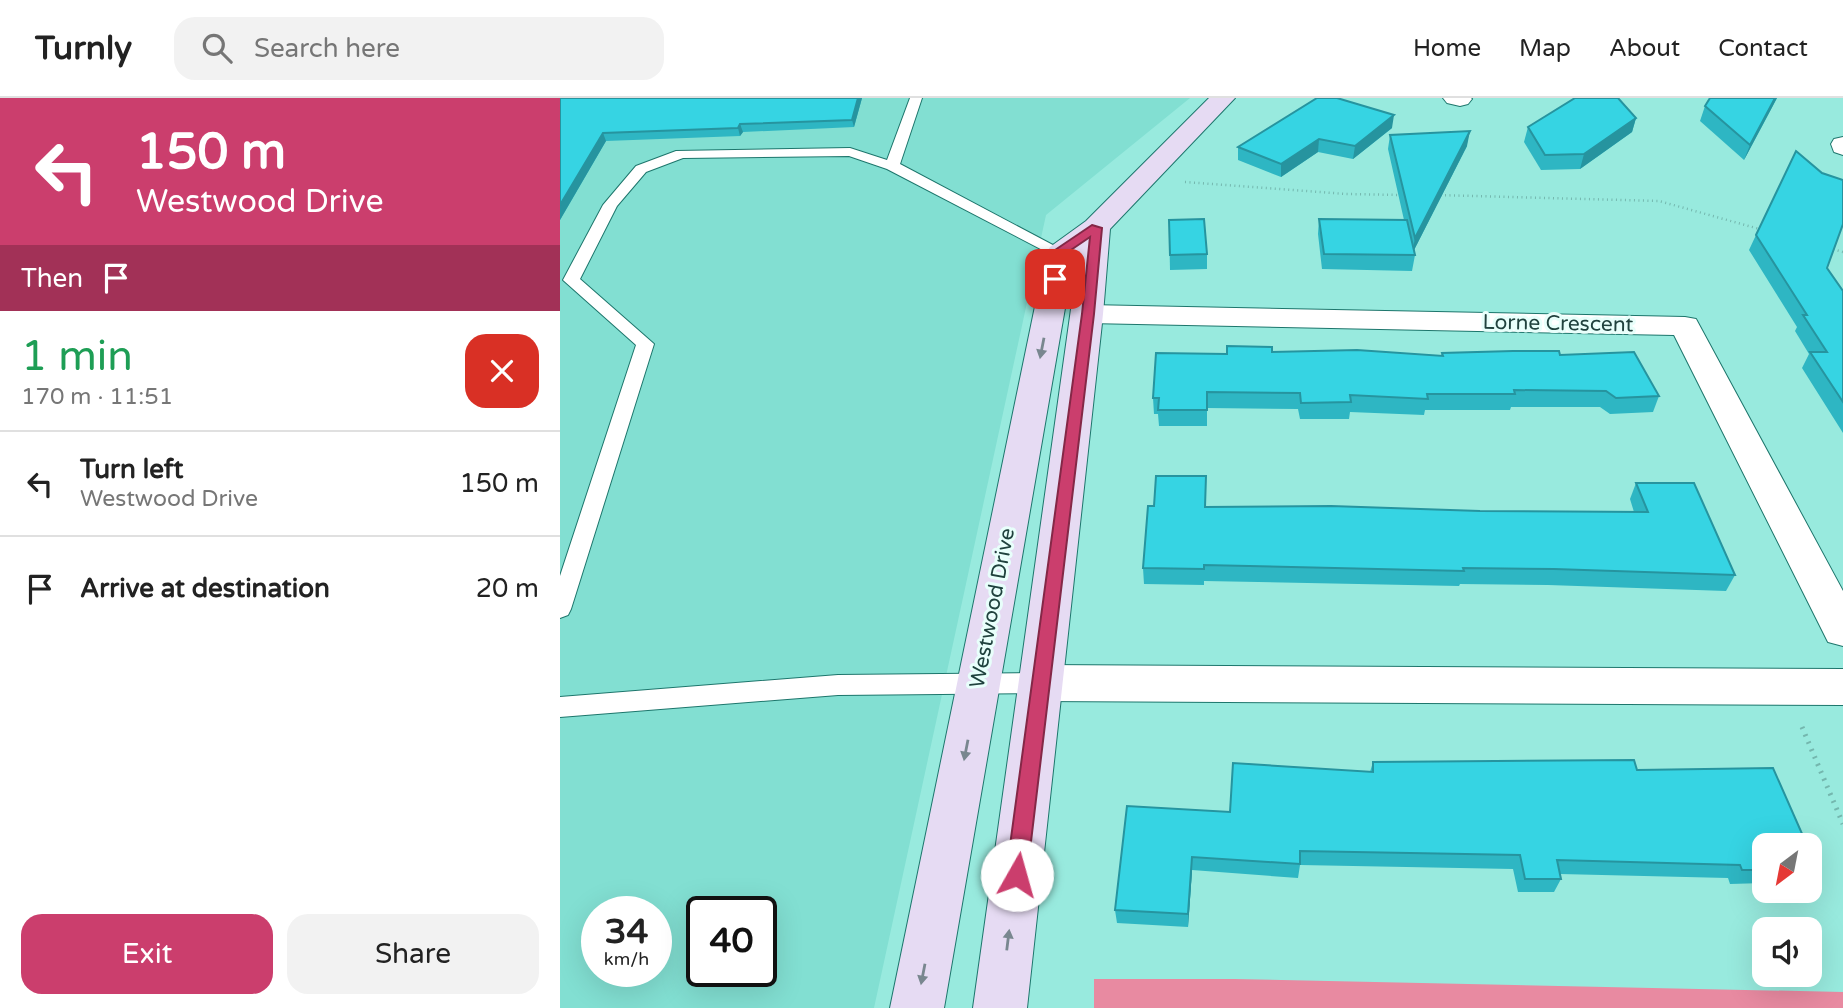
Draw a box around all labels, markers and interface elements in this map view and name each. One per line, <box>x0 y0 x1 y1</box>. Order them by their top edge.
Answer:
search box <box>174 17 664 80</box>
text: Turnly <box>35 29 132 68</box>
icon: search <box>198 29 236 67</box>
text: Search here <box>254 33 400 64</box>
text: Home <box>1413 34 1481 63</box>
text: Map <box>1519 34 1571 63</box>
text: About <box>1609 34 1680 63</box>
text: Contact <box>1718 34 1808 63</box>
text: 150 m <box>136 123 286 182</box>
icon: left <box>21 126 112 217</box>
text: Westwood Drive <box>136 183 384 221</box>
pin <box>1025 249 1085 309</box>
icon: arrive <box>97 259 135 297</box>
icon: arrive <box>1036 260 1074 298</box>
text: Then <box>21 263 83 294</box>
street label: Lorne Crescent <box>1482 310 1634 337</box>
text: 1 min <box>21 331 133 382</box>
button: close <box>465 334 539 408</box>
one-way arrow <box>1036 337 1047 359</box>
text: 170 m · 11:51 <box>21 383 173 411</box>
text: Turn left <box>80 454 183 485</box>
icon: left <box>21 465 59 503</box>
text: 150 m <box>459 468 539 499</box>
text: Westwood Drive <box>80 485 258 513</box>
street label: Westwood Drive <box>965 526 1020 690</box>
icon: arrive <box>21 570 59 608</box>
text: Arrive at destination <box>80 573 330 604</box>
text: 20 m <box>476 573 539 604</box>
one-way arrow <box>960 739 971 761</box>
north arrow <box>1752 833 1822 903</box>
map controls <box>1752 833 1822 987</box>
position arrow <box>980 838 1054 912</box>
speed limit sign: 40 <box>686 896 777 987</box>
text: 34 <box>605 911 648 953</box>
button: Exit <box>21 914 273 994</box>
button: Share <box>287 914 539 994</box>
button: sound <box>1752 917 1822 987</box>
one-way arrow <box>1003 929 1014 951</box>
text: km/h <box>604 948 649 970</box>
one-way arrow <box>918 963 929 985</box>

